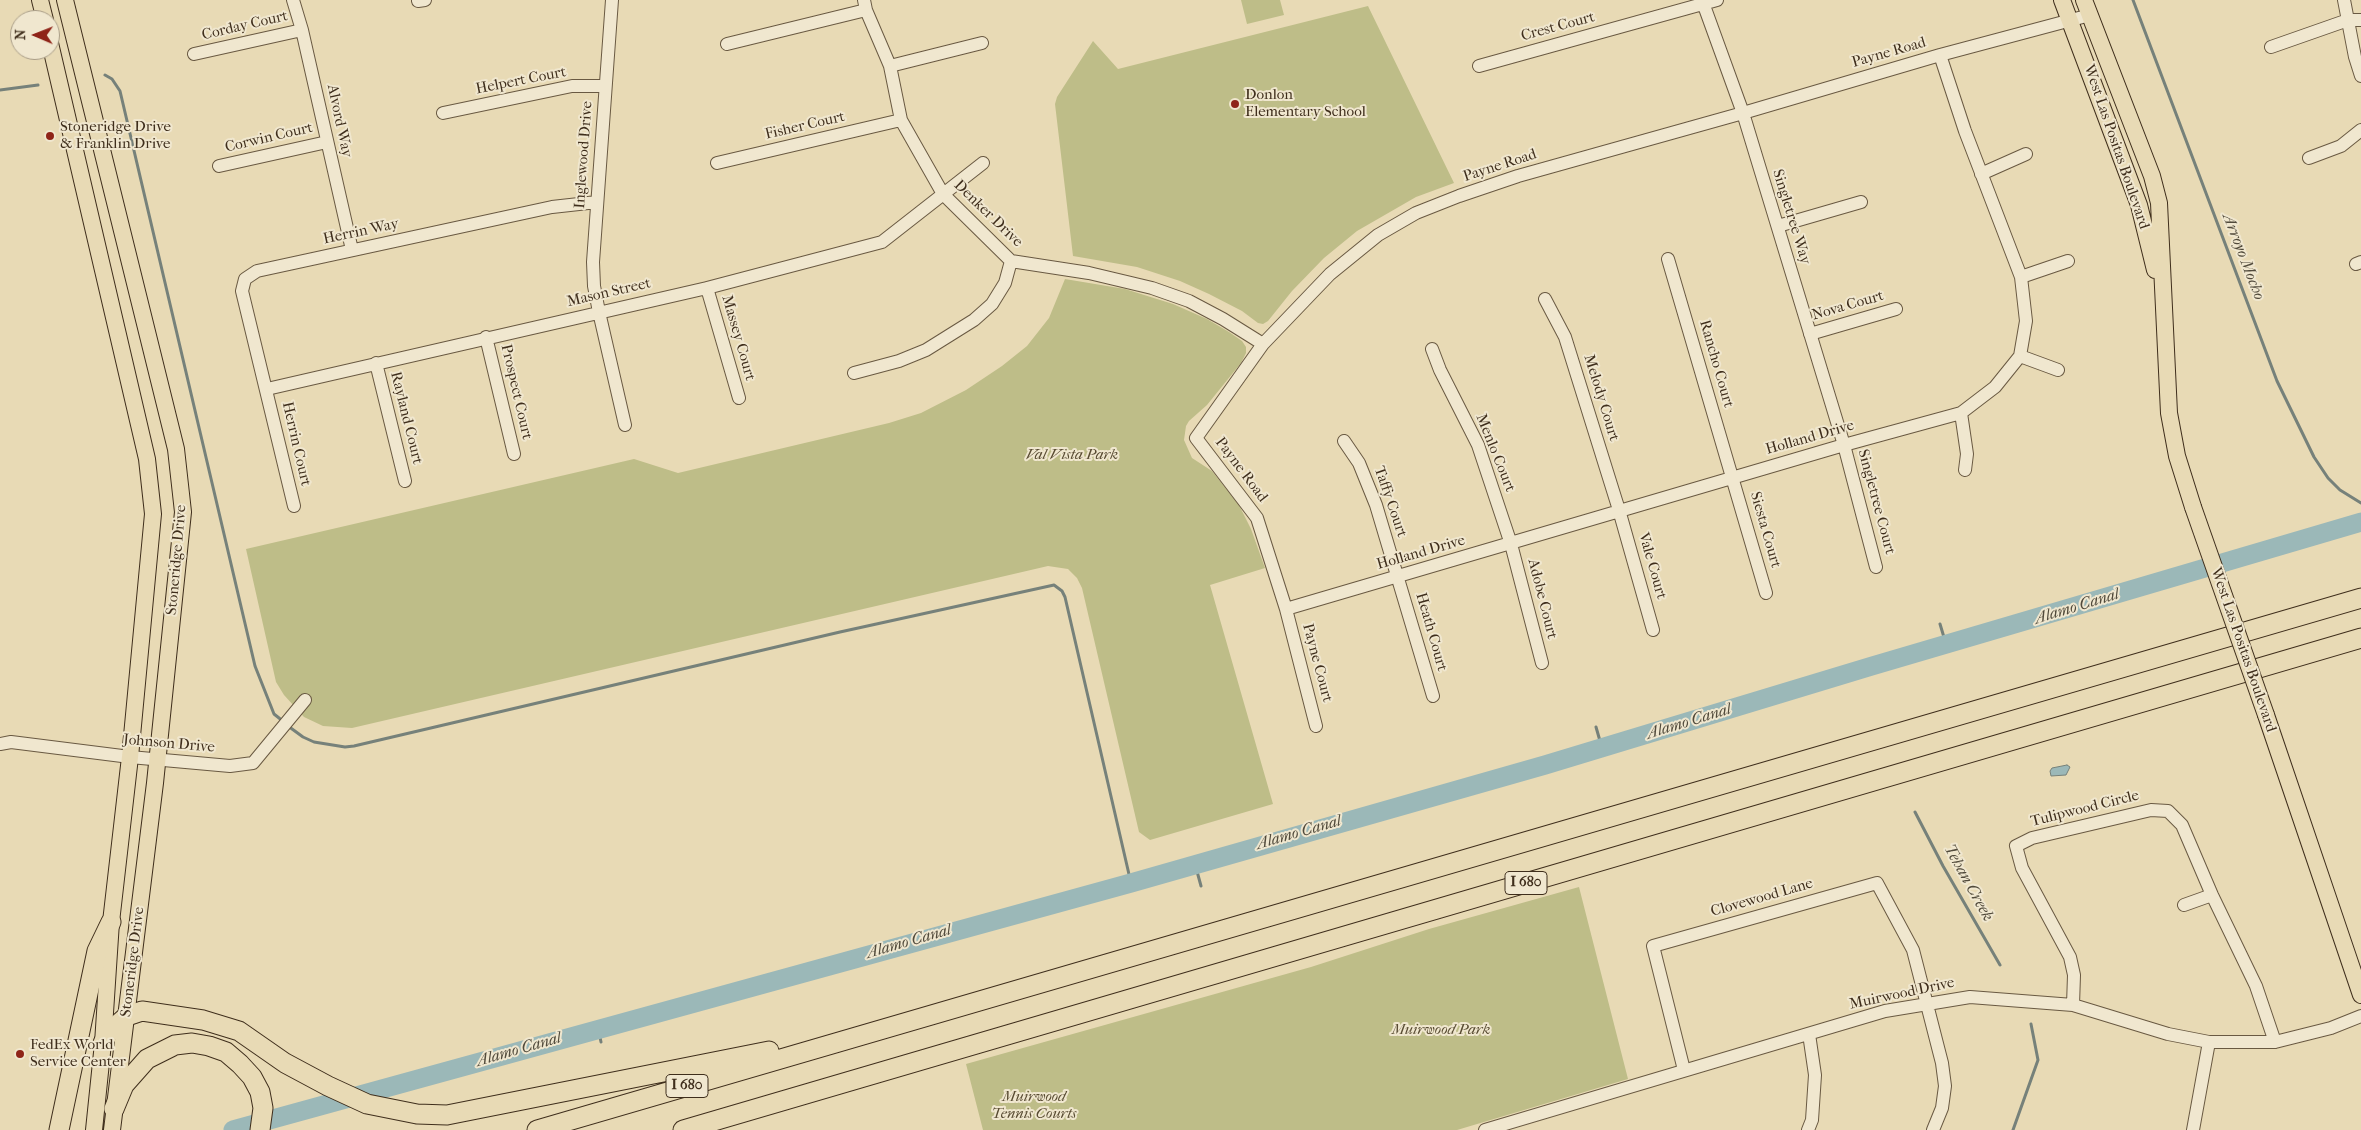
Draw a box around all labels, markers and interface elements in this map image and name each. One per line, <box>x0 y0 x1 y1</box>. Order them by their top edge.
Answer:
street label: Corday Court <box>200 7 290 45</box>
street label: Crest Court <box>1519 9 1597 45</box>
north arrow <box>10 10 60 60</box>
text: N <box>12 29 29 40</box>
street label: Payne Road <box>1850 34 1928 72</box>
street label: West Las Positas Boulevard <box>2079 62 2153 232</box>
street label: Helpert Court <box>474 63 568 99</box>
street label: Alvord Way <box>322 83 356 159</box>
place label: Donlon Elementary School <box>1245 86 1366 121</box>
marker: Donlon Elementary School <box>1229 98 1241 110</box>
street label: Inglewood Drive <box>571 101 597 209</box>
street label: Fisher Court <box>763 108 847 144</box>
place label: Stoneridge Drive & Franklin Drive <box>60 118 171 153</box>
street label: Corwin Court <box>223 119 315 157</box>
marker: Stoneridge Drive & Franklin Drive <box>44 130 56 142</box>
street label: Payne Road <box>1461 146 1539 186</box>
street label: Singletree Way <box>1768 167 1814 267</box>
street label: Denker Drive <box>950 177 1026 251</box>
water label: Arroyo Mocho <box>2218 211 2268 303</box>
street label: Herrin Way <box>322 215 400 249</box>
street label: Mason Street <box>565 275 653 311</box>
street label: Nova Court <box>1810 287 1886 325</box>
street label: Massey Court <box>717 293 759 383</box>
street label: Rancho Court <box>1695 318 1737 410</box>
street label: Prospect Court <box>496 343 536 441</box>
street label: Melody Court <box>1579 353 1623 443</box>
street label: Rayland Court <box>386 370 426 466</box>
street label: Herrin Court <box>278 400 314 488</box>
street label: Menlo Court <box>1471 411 1519 495</box>
street label: Holland Drive <box>1764 417 1856 459</box>
street label: Payne Road <box>1211 434 1271 506</box>
park label: Val Vista Park <box>1026 446 1118 464</box>
street label: Singletree Court <box>1853 448 1899 556</box>
street label: Taffy Court <box>1369 464 1411 540</box>
street label: Siesta Court <box>1746 490 1784 570</box>
street label: Stoneridge Drive <box>163 504 191 616</box>
street label: Vale Court <box>1634 531 1670 601</box>
street label: Holland Drive <box>1375 532 1467 574</box>
street label: Adobe Court <box>1523 557 1561 641</box>
street label: West Las Positas Boulevard <box>2206 565 2280 735</box>
water label: Alamo Canal <box>2033 585 2121 629</box>
street label: Heath Court <box>1411 591 1451 673</box>
street label: Payne Court <box>1298 622 1336 704</box>
water label: Alamo Canal <box>1645 700 1733 744</box>
street label: Johnson Drive <box>123 731 215 757</box>
street label: Tulipwood Circle <box>2029 787 2141 831</box>
water label: Alamo Canal <box>1255 812 1343 854</box>
water label: Tehan Creek <box>1939 841 1997 925</box>
road number: I 680 <box>1505 871 1547 894</box>
street label: Clovewood Lane <box>1709 875 1815 921</box>
street label: Stoneridge Drive <box>117 906 149 1018</box>
water label: Alamo Canal <box>865 921 953 963</box>
street label: Muirwood Drive <box>1848 974 1956 1014</box>
park label: Muirwood Park <box>1392 1021 1490 1039</box>
water label: Alamo Canal <box>475 1029 563 1071</box>
place label: FedEx World Service Center <box>30 1036 126 1071</box>
marker: FedEx World Service Center <box>14 1048 26 1060</box>
road number: I 680 <box>666 1074 708 1098</box>
park label: Muirwood Tennis Courts <box>992 1088 1076 1123</box>

